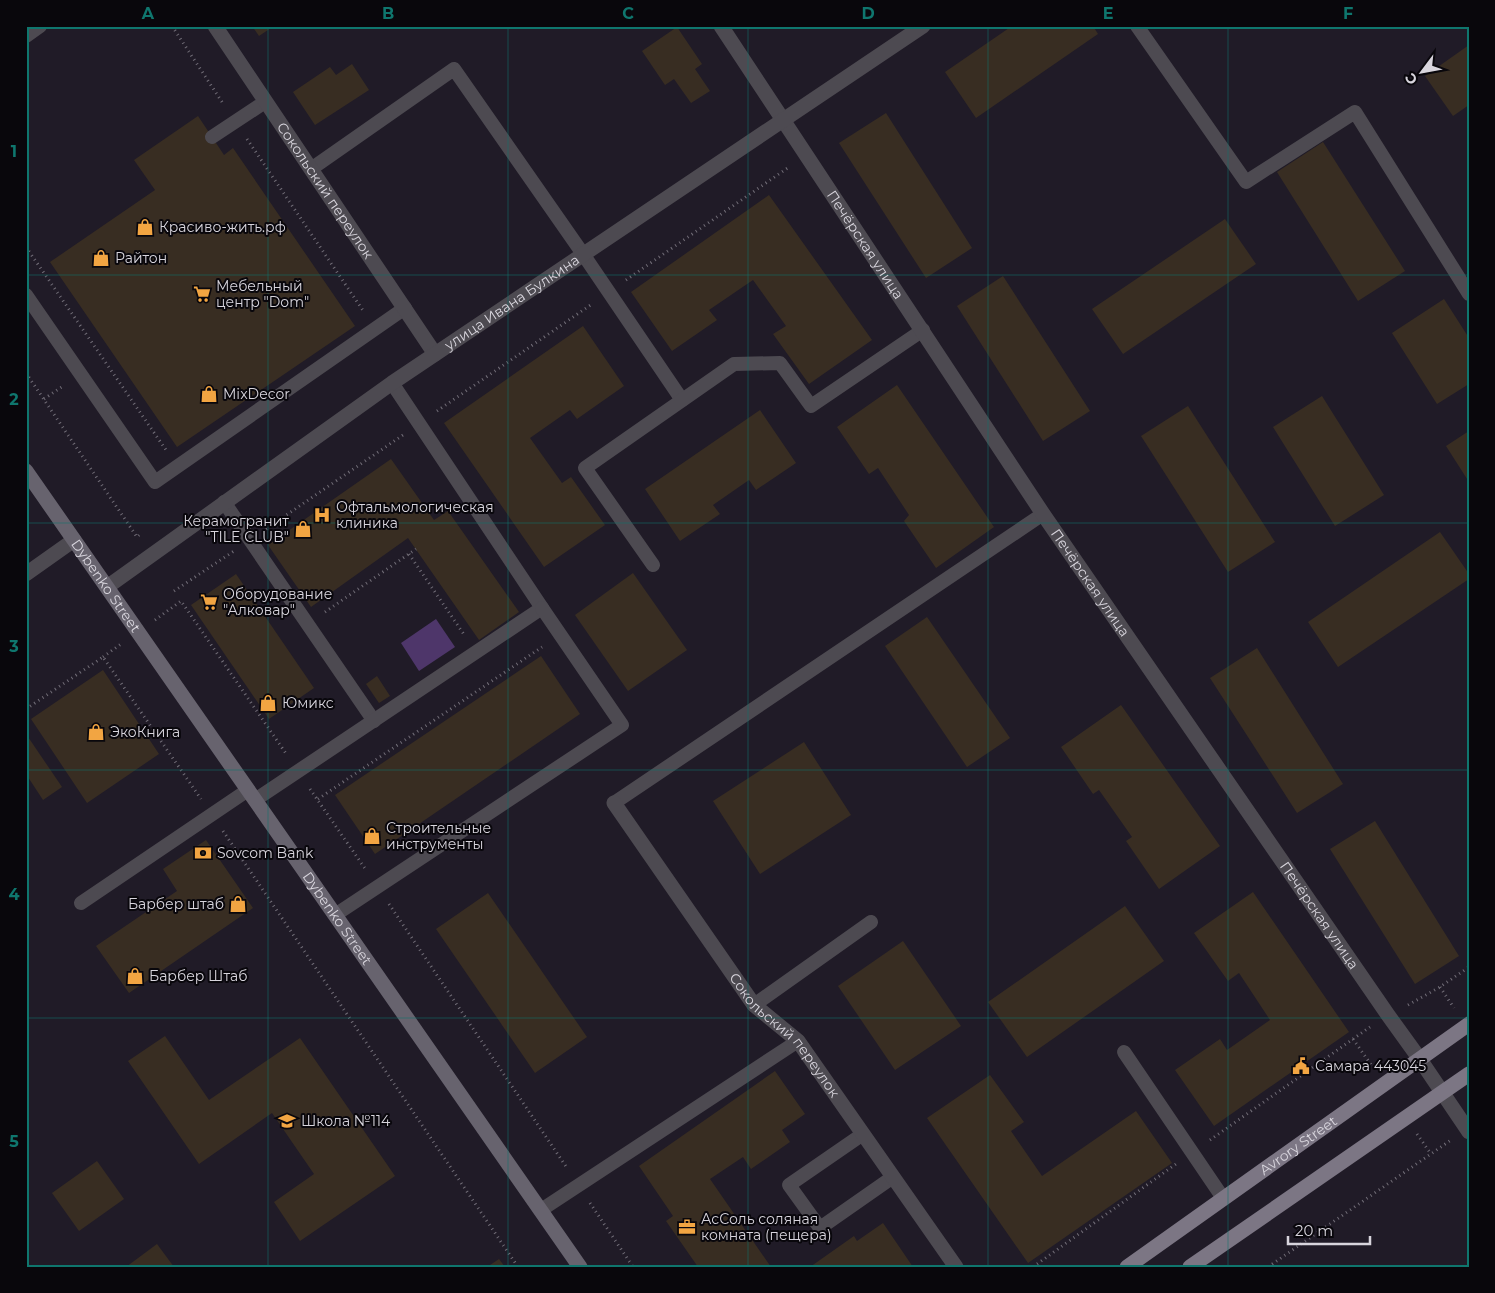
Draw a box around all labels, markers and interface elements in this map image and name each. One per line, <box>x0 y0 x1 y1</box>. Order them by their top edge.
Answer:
text: A <box>141 4 155 23</box>
text: B <box>382 4 394 23</box>
text: C <box>622 4 634 23</box>
text: D <box>861 4 875 23</box>
text: E <box>1103 4 1113 23</box>
text: F <box>1343 4 1353 23</box>
north arrow <box>1398 48 1448 98</box>
text: С <box>1401 70 1421 88</box>
street label: Сокольский переулок <box>273 119 378 262</box>
text: 1 <box>11 142 17 161</box>
street label: Печёрская улица <box>823 187 908 303</box>
shop icon: Красиво-жить.рф <box>135 217 155 237</box>
place label: Красиво-жить.рф <box>159 218 286 236</box>
shop icon: Райтон <box>91 248 111 268</box>
place label: Райтон <box>115 249 167 267</box>
street label: улица Ивана Булкина <box>440 251 583 355</box>
place label: Мебельный центр "Dom" <box>216 277 309 311</box>
supermarket icon: Мебельный центр "Dom" <box>192 284 212 304</box>
shop icon: MixDecor <box>199 384 219 404</box>
place label: MixDecor <box>223 385 290 403</box>
text: 2 <box>9 390 19 409</box>
place label: Офтальмологическая клиника <box>336 498 494 532</box>
hospital icon: Офтальмологическая клиника <box>312 505 332 525</box>
place label: Керамогранит "TILE CLUB" <box>183 512 289 546</box>
shop icon: Керамогранит "TILE CLUB" <box>293 519 313 539</box>
street label: Печёрская улица <box>1047 525 1134 640</box>
street label: Dybenko Street <box>67 536 145 636</box>
place label: Оборудование "Алковар" <box>223 585 332 619</box>
supermarket icon: Оборудование "Алковар" <box>199 592 219 612</box>
text: 3 <box>8 637 19 656</box>
shop icon: Юмикс <box>258 693 278 713</box>
place label: Юмикс <box>282 694 334 712</box>
shop icon: ЭкоКнига <box>86 722 106 742</box>
place label: ЭкоКнига <box>110 723 180 741</box>
place label: Строительные инструменты <box>386 819 491 853</box>
shop icon: Строительные инструменты <box>362 826 382 846</box>
bank icon: Sovcom Bank <box>193 843 213 863</box>
place label: Sovcom Bank <box>217 844 314 862</box>
street label: Печёрская улица <box>1276 858 1363 973</box>
street label: Dybenko Street <box>299 868 376 969</box>
text: 4 <box>8 885 20 904</box>
shop icon: Барбер штаб <box>228 894 248 914</box>
place label: Барбер штаб <box>128 895 224 913</box>
shop icon: Барбер Штаб <box>125 966 145 986</box>
place label: Барбер Штаб <box>149 967 247 985</box>
street label: Сокольский переулок <box>725 969 844 1101</box>
public building icon: Самара 443045 <box>1291 1056 1311 1076</box>
place label: Самара 443045 <box>1315 1057 1426 1075</box>
school or university icon: Школа №114 <box>277 1111 297 1131</box>
place label: Школа №114 <box>301 1112 391 1130</box>
street label: Avrory Street <box>1256 1112 1341 1179</box>
text: 5 <box>9 1132 19 1151</box>
place label: АсСоль соляная комната (пещера) <box>701 1210 832 1244</box>
scale bar <box>1288 1213 1370 1245</box>
office icon: АсСоль соляная комната (пещера) <box>677 1217 697 1237</box>
text: 20 m <box>1295 1221 1333 1240</box>

